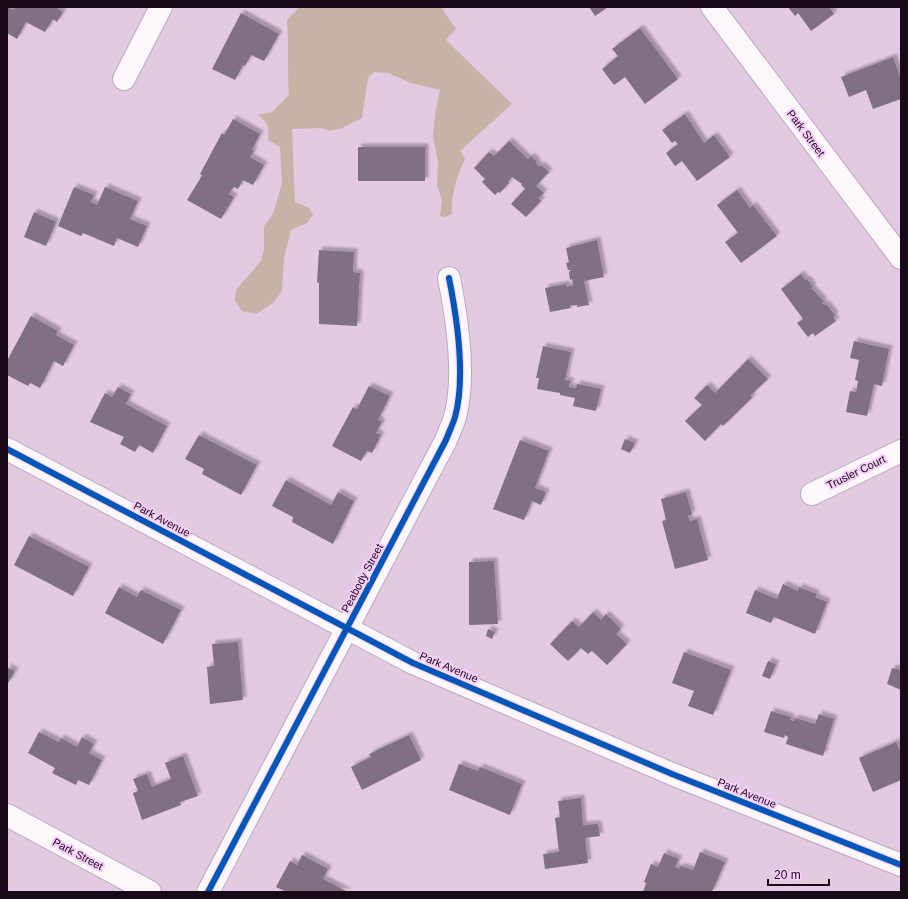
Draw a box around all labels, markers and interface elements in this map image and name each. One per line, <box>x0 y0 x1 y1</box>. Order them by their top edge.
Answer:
street label: Park Street <box>785 107 827 159</box>
street label: Trusler Court <box>825 453 887 491</box>
street label: Park Avenue <box>132 499 192 539</box>
street label: Peabody Street <box>339 542 385 614</box>
street label: Park Avenue <box>418 649 480 685</box>
street label: Park Avenue <box>716 776 778 810</box>
street label: Park Street <box>51 836 105 872</box>
scale bar <box>768 861 829 887</box>
text: 20 m <box>774 868 801 882</box>

